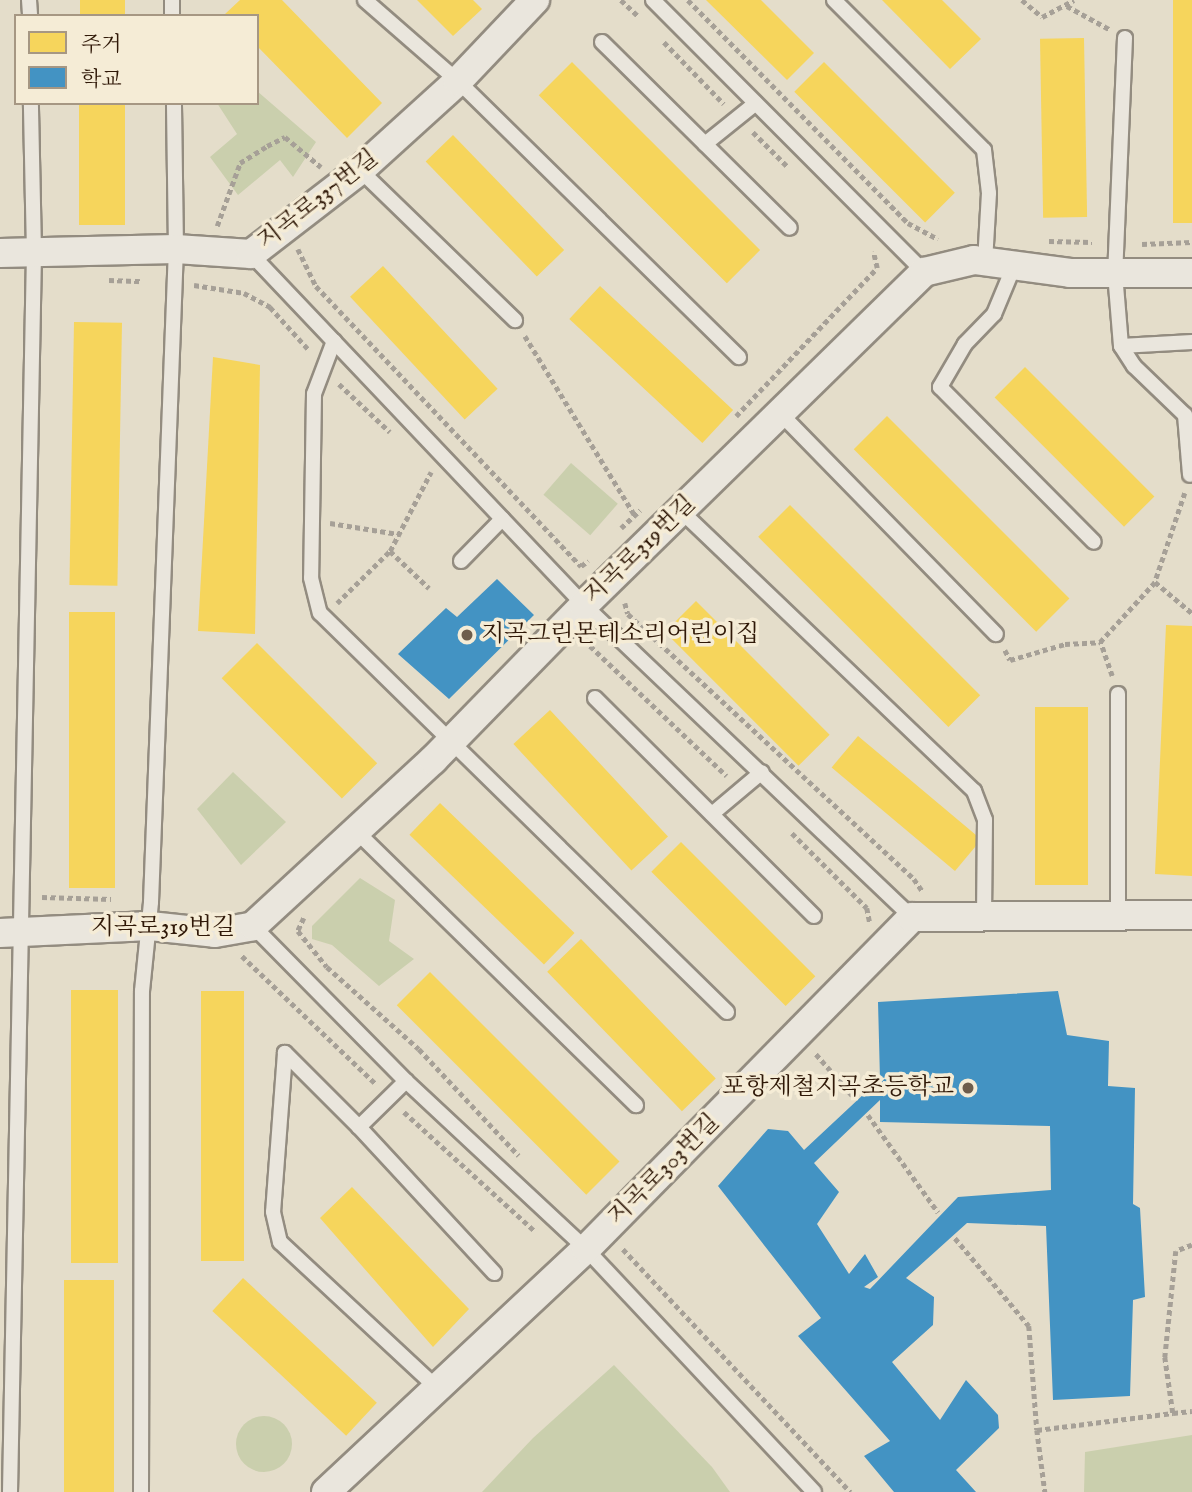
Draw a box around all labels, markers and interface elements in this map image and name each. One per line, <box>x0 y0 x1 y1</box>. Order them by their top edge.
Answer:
legend <box>14 14 259 105</box>
text: 주거 <box>81 32 122 59</box>
text: 학교 <box>81 67 122 94</box>
street label: 지곡로337번길 <box>252 144 384 256</box>
street label: 지곡로319번길 <box>578 490 702 610</box>
place label: 지곡그린몬테소리어린이집 <box>481 621 759 649</box>
marker: 지곡그린몬테소리어린이집 <box>459 627 475 643</box>
street label: 지곡로319번길 <box>91 914 235 942</box>
place label: 포항제철지곡초등학교 <box>722 1074 954 1102</box>
marker: 포항제철지곡초등학교 <box>960 1080 976 1096</box>
street label: 지곡로303번길 <box>602 1108 726 1232</box>

